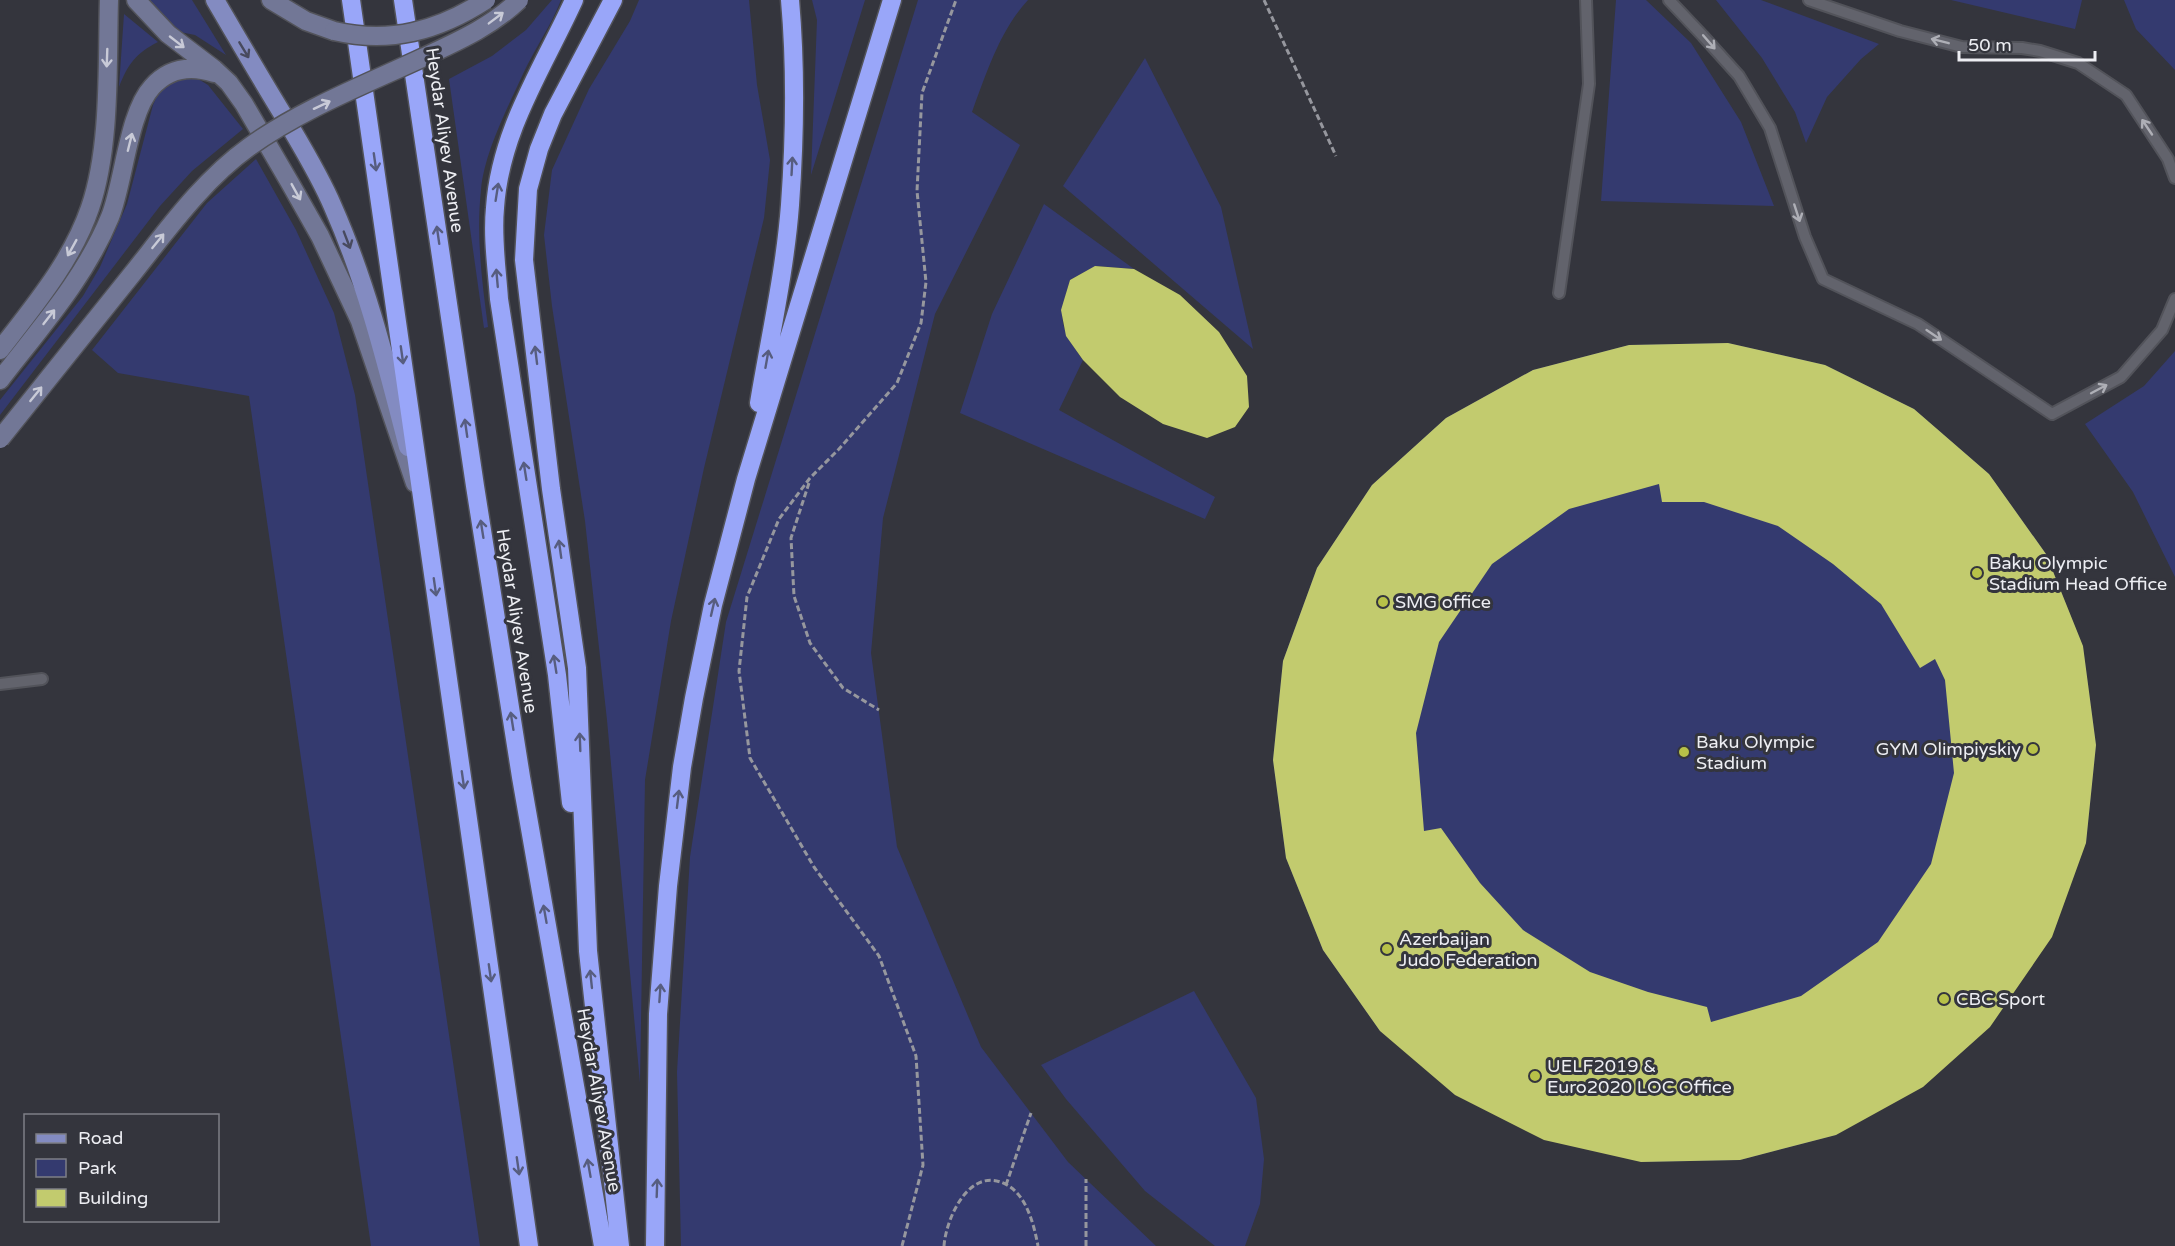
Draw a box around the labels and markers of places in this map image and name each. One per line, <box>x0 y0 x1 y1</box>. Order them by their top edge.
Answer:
place label: Baku Olympic Stadium Head Office <box>1989 552 2167 595</box>
marker: Baku Olympic Stadium Head Office <box>1970 566 1984 580</box>
place label: SMG office <box>1395 591 1491 613</box>
marker: SMG office <box>1376 595 1390 609</box>
place label: Baku Olympic Stadium <box>1696 731 1815 774</box>
place label: GYM Olimpiyskiy <box>1876 738 2021 760</box>
marker: GYM Olimpiyskiy <box>2026 742 2040 756</box>
marker: Baku Olympic Stadium <box>1677 745 1691 759</box>
place label: Azerbaijan Judo Federation <box>1399 928 1537 971</box>
marker: Azerbaijan Judo Federation <box>1380 942 1394 956</box>
place label: CBC Sport <box>1956 988 2045 1010</box>
marker: CBC Sport <box>1937 992 1951 1006</box>
place label: UELF2019 & Euro2020 LOC Office <box>1547 1055 1732 1098</box>
marker: UELF2019 & Euro2020 LOC Office <box>1528 1069 1542 1083</box>

